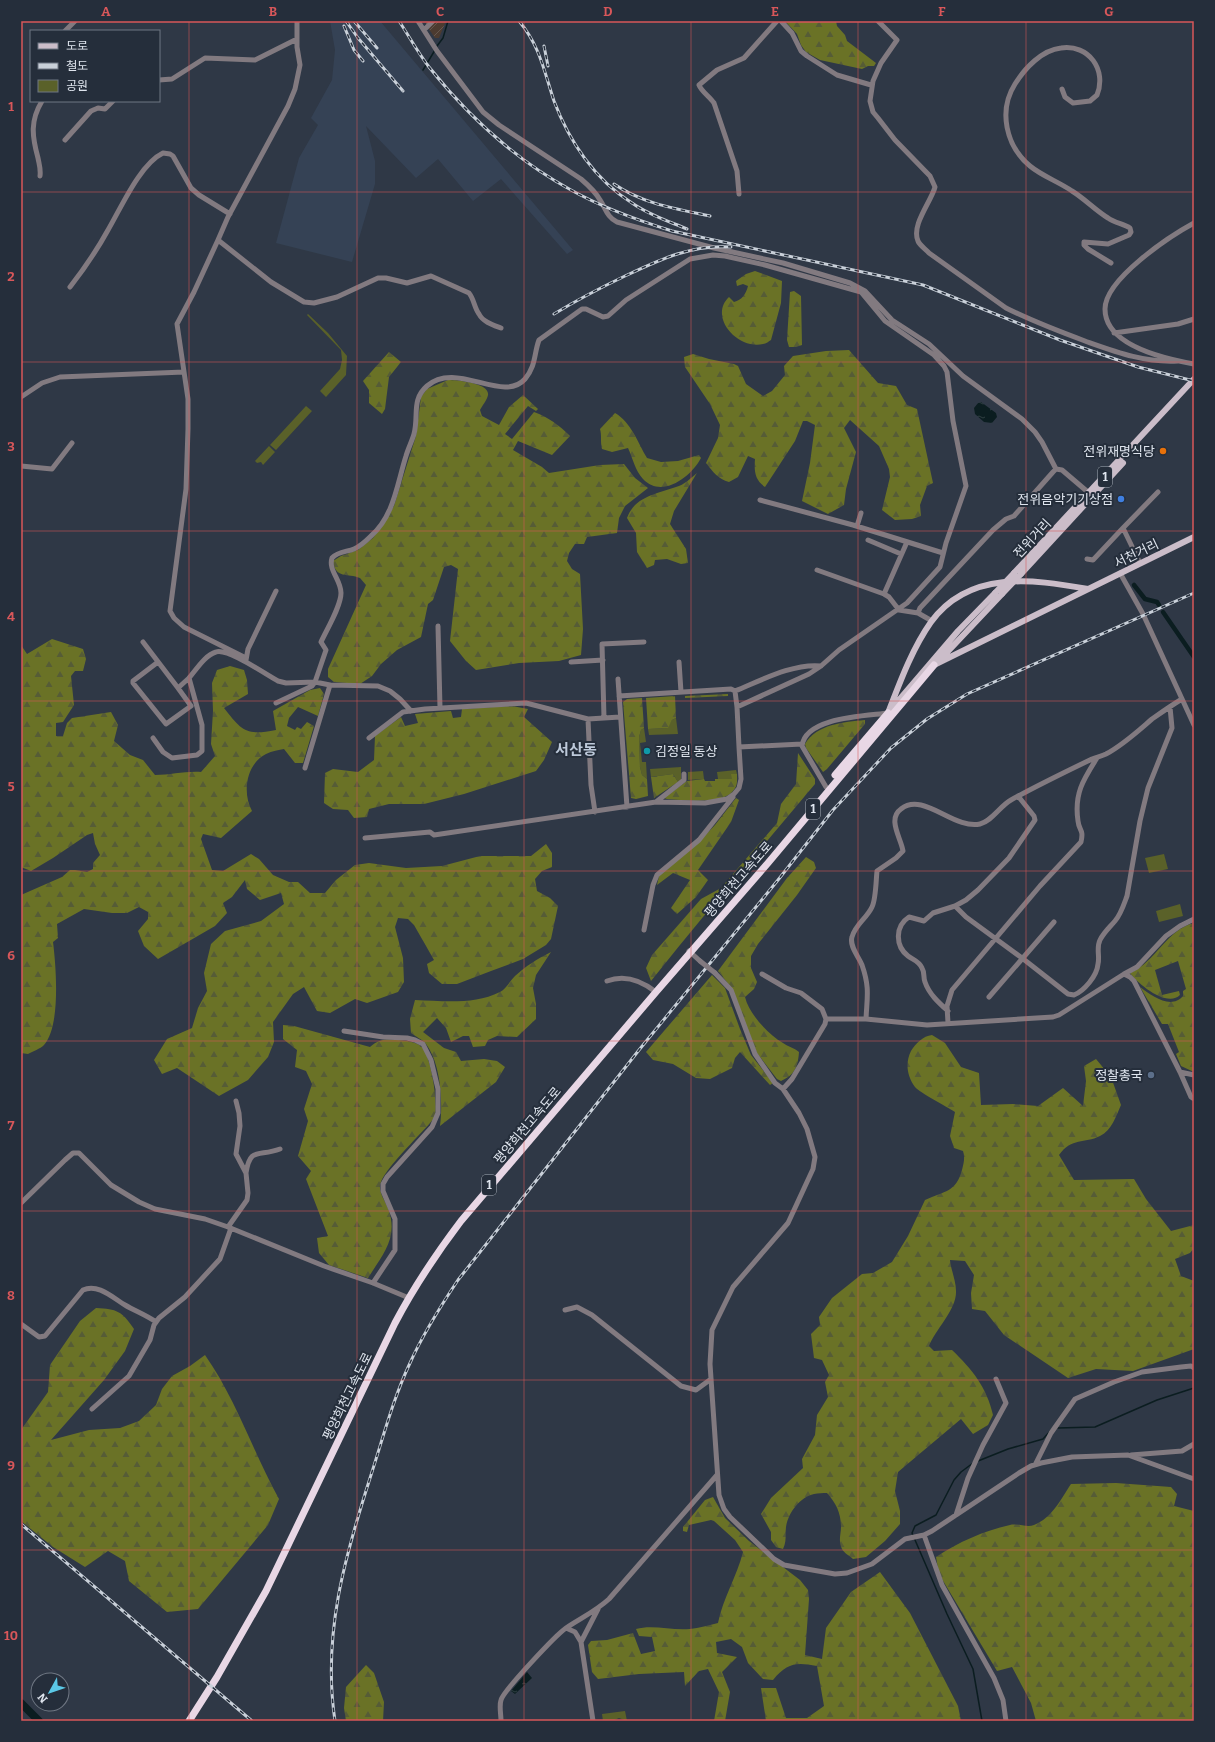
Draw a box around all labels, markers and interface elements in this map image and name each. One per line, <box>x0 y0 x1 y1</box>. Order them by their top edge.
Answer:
text: A <box>101 4 111 19</box>
text: B <box>269 4 277 19</box>
text: C <box>436 4 444 19</box>
text: D <box>603 4 613 19</box>
text: E <box>771 4 779 19</box>
text: F <box>938 4 946 19</box>
text: G <box>1104 4 1114 19</box>
legend <box>30 30 160 102</box>
text: 도로 <box>66 39 88 53</box>
text: 철도 <box>66 59 88 73</box>
text: 공원 <box>66 79 88 93</box>
text: 1 <box>8 99 14 114</box>
text: 2 <box>7 269 15 284</box>
text: 3 <box>7 439 15 454</box>
place label: 전위재명식당 <box>1083 444 1155 459</box>
marker: 전위재명식당 <box>1158 446 1168 456</box>
road number: 1 <box>1098 467 1112 487</box>
place label: 전위음악기기상점 <box>1017 492 1113 507</box>
marker: 전위음악기기상점 <box>1116 494 1126 504</box>
street label: 전위거리 <box>1011 516 1054 561</box>
street label: 서천거리 <box>1111 536 1161 571</box>
text: 4 <box>7 609 15 624</box>
district label: 서산동 <box>555 741 597 759</box>
place label: 김정일 동상 <box>655 744 717 759</box>
marker: 김정일 동상 <box>642 746 652 756</box>
text: 5 <box>7 779 15 794</box>
road number: 1 <box>806 799 820 819</box>
street label: 평양희천고속도로 <box>701 838 775 920</box>
text: 6 <box>7 948 15 963</box>
place label: 정찰총국 <box>1095 1068 1143 1083</box>
marker: 정찰총국 <box>1146 1070 1156 1080</box>
street label: 평양희천고속도로 <box>491 1084 564 1167</box>
text: 7 <box>8 1118 15 1133</box>
road number: 1 <box>482 1175 496 1195</box>
text: 8 <box>7 1288 15 1303</box>
street label: 평양희천고속도로 <box>320 1350 375 1443</box>
text: 9 <box>7 1458 15 1473</box>
text: 10 <box>4 1628 18 1643</box>
north arrow <box>30 1672 70 1712</box>
text: N <box>35 1690 50 1706</box>

